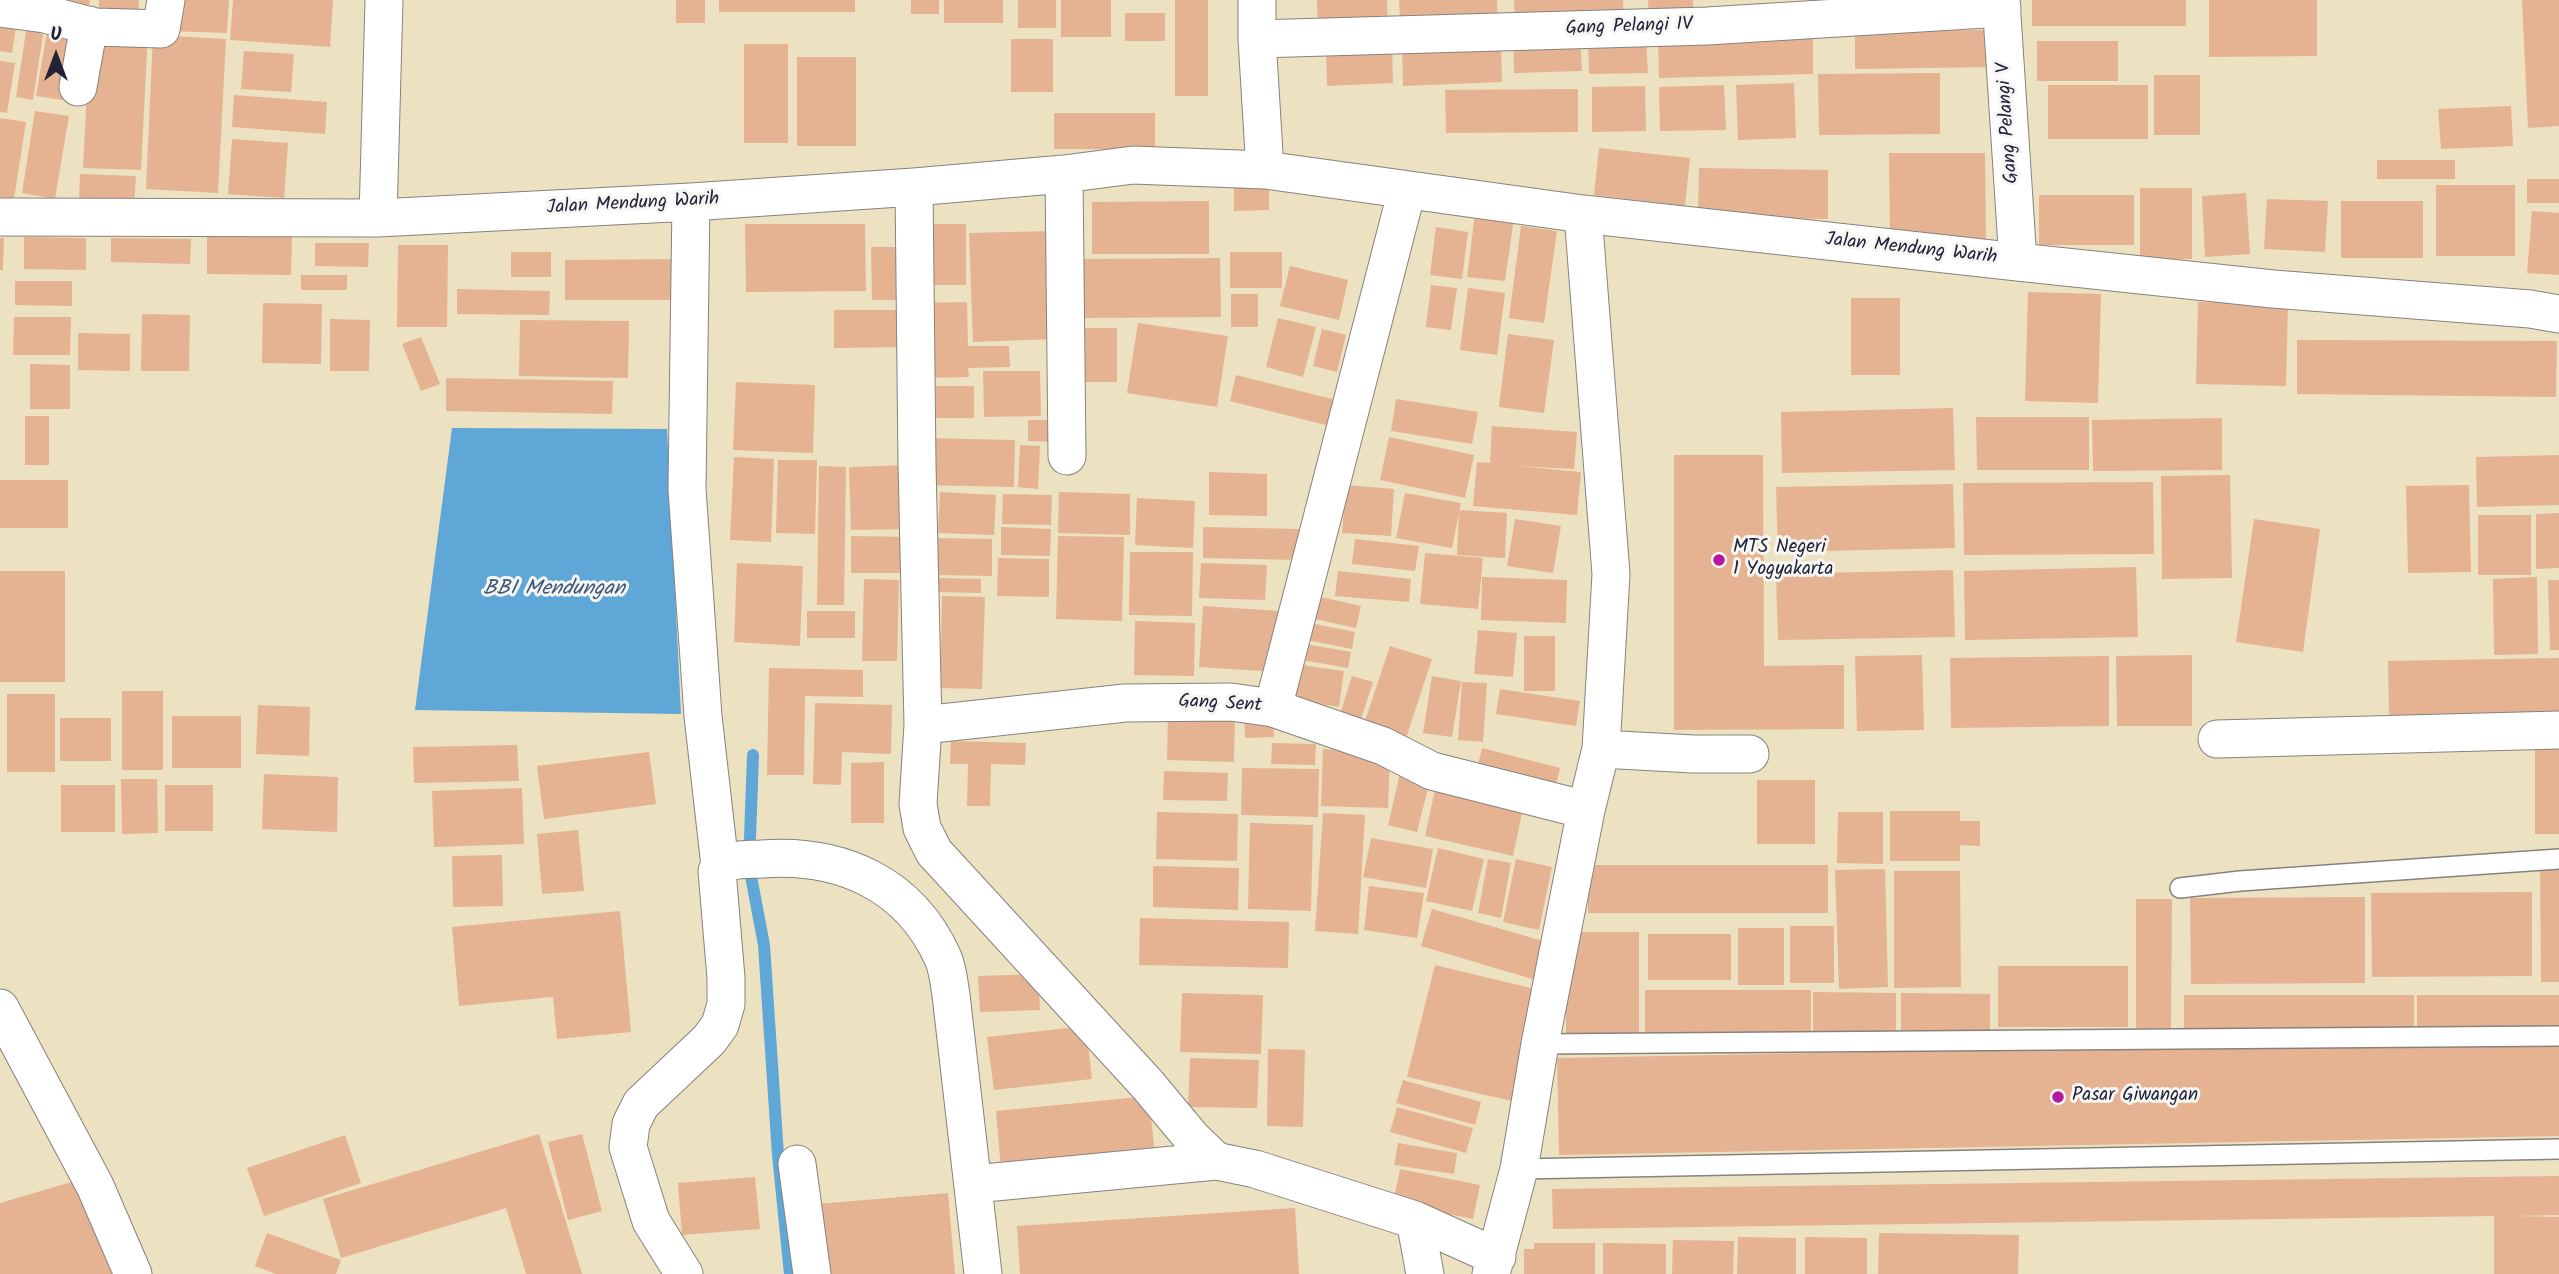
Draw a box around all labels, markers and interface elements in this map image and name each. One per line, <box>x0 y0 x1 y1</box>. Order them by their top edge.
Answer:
street label: Gang Pelangi IV <box>1565 14 1693 42</box>
text: U <box>50 20 62 50</box>
north arrow <box>21 21 91 91</box>
street label: Gang Pelangi V <box>1993 62 2025 184</box>
street label: Jalan Mendung Warih <box>546 189 720 221</box>
street label: Jalan Mendung Warih <box>1824 230 1998 270</box>
place label: MTS Negeri 1 Yogyakarta <box>1733 538 1833 582</box>
marker: MTS Negeri 1 Yogyakarta <box>1711 552 1727 568</box>
water label: BBI Mendungan <box>483 577 625 603</box>
street label: Gang Sent <box>1178 691 1262 719</box>
place label: Pasar Giwangan <box>2072 1086 2198 1108</box>
marker: Pasar Giwangan <box>2050 1089 2066 1105</box>

